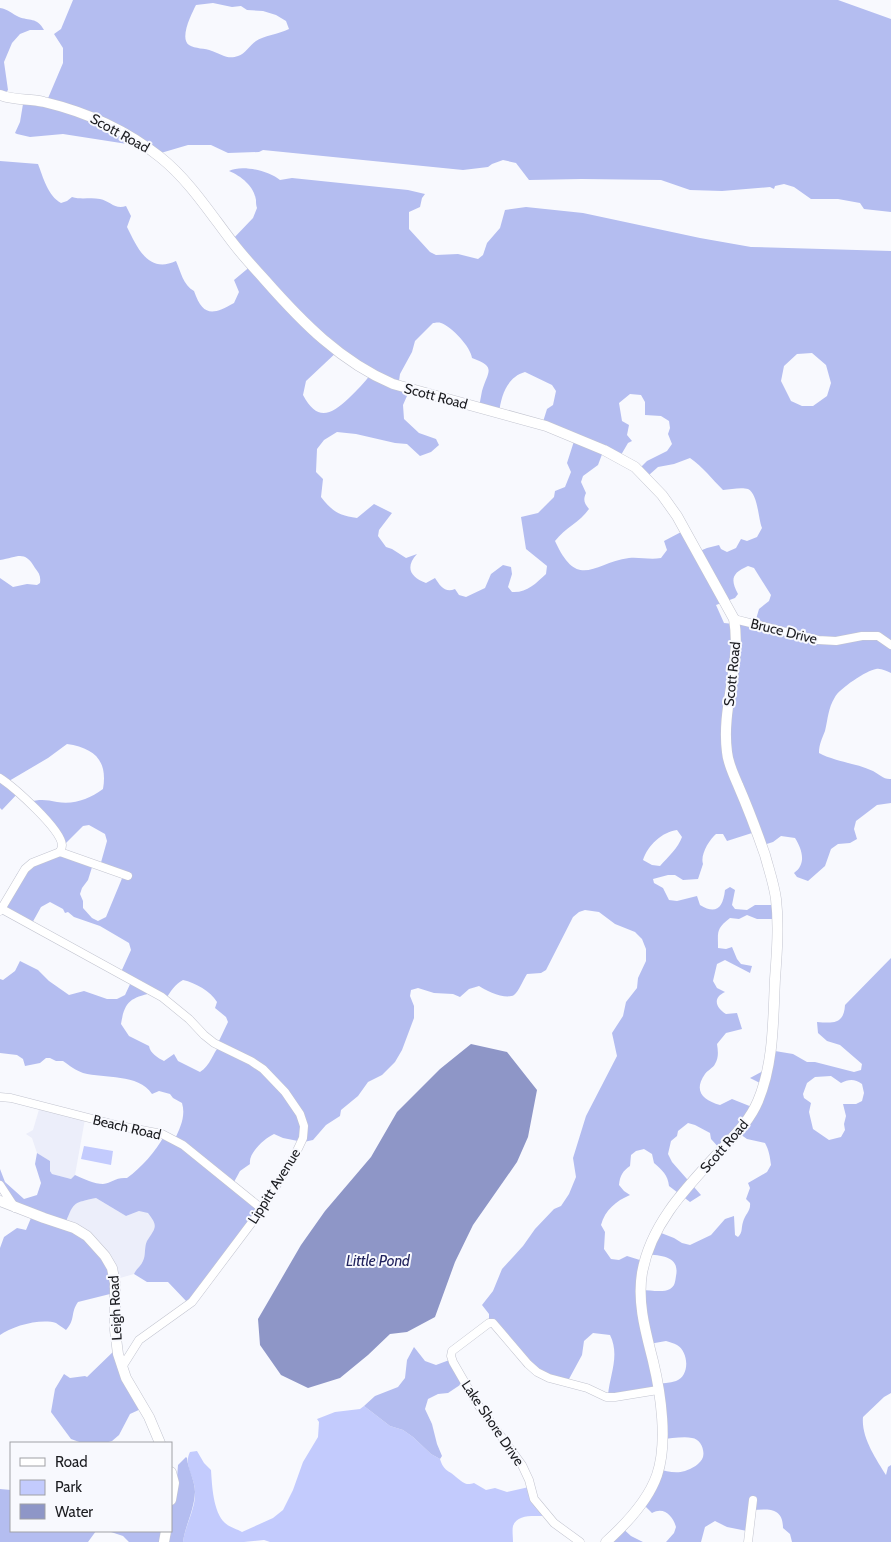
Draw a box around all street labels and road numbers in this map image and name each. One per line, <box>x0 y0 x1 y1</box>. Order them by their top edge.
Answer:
street label: Scott Road <box>87 109 153 157</box>
street label: Scott Road <box>402 379 470 413</box>
street label: Bruce Drive <box>749 614 819 648</box>
street label: Scott Road <box>720 641 744 707</box>
street label: Beach Road <box>91 1110 163 1144</box>
street label: Scott Road <box>696 1116 752 1176</box>
street label: Lippitt Avenue <box>244 1145 304 1227</box>
street label: Leigh Road <box>104 1275 126 1341</box>
street label: Lake Shore Drive <box>458 1377 528 1469</box>

